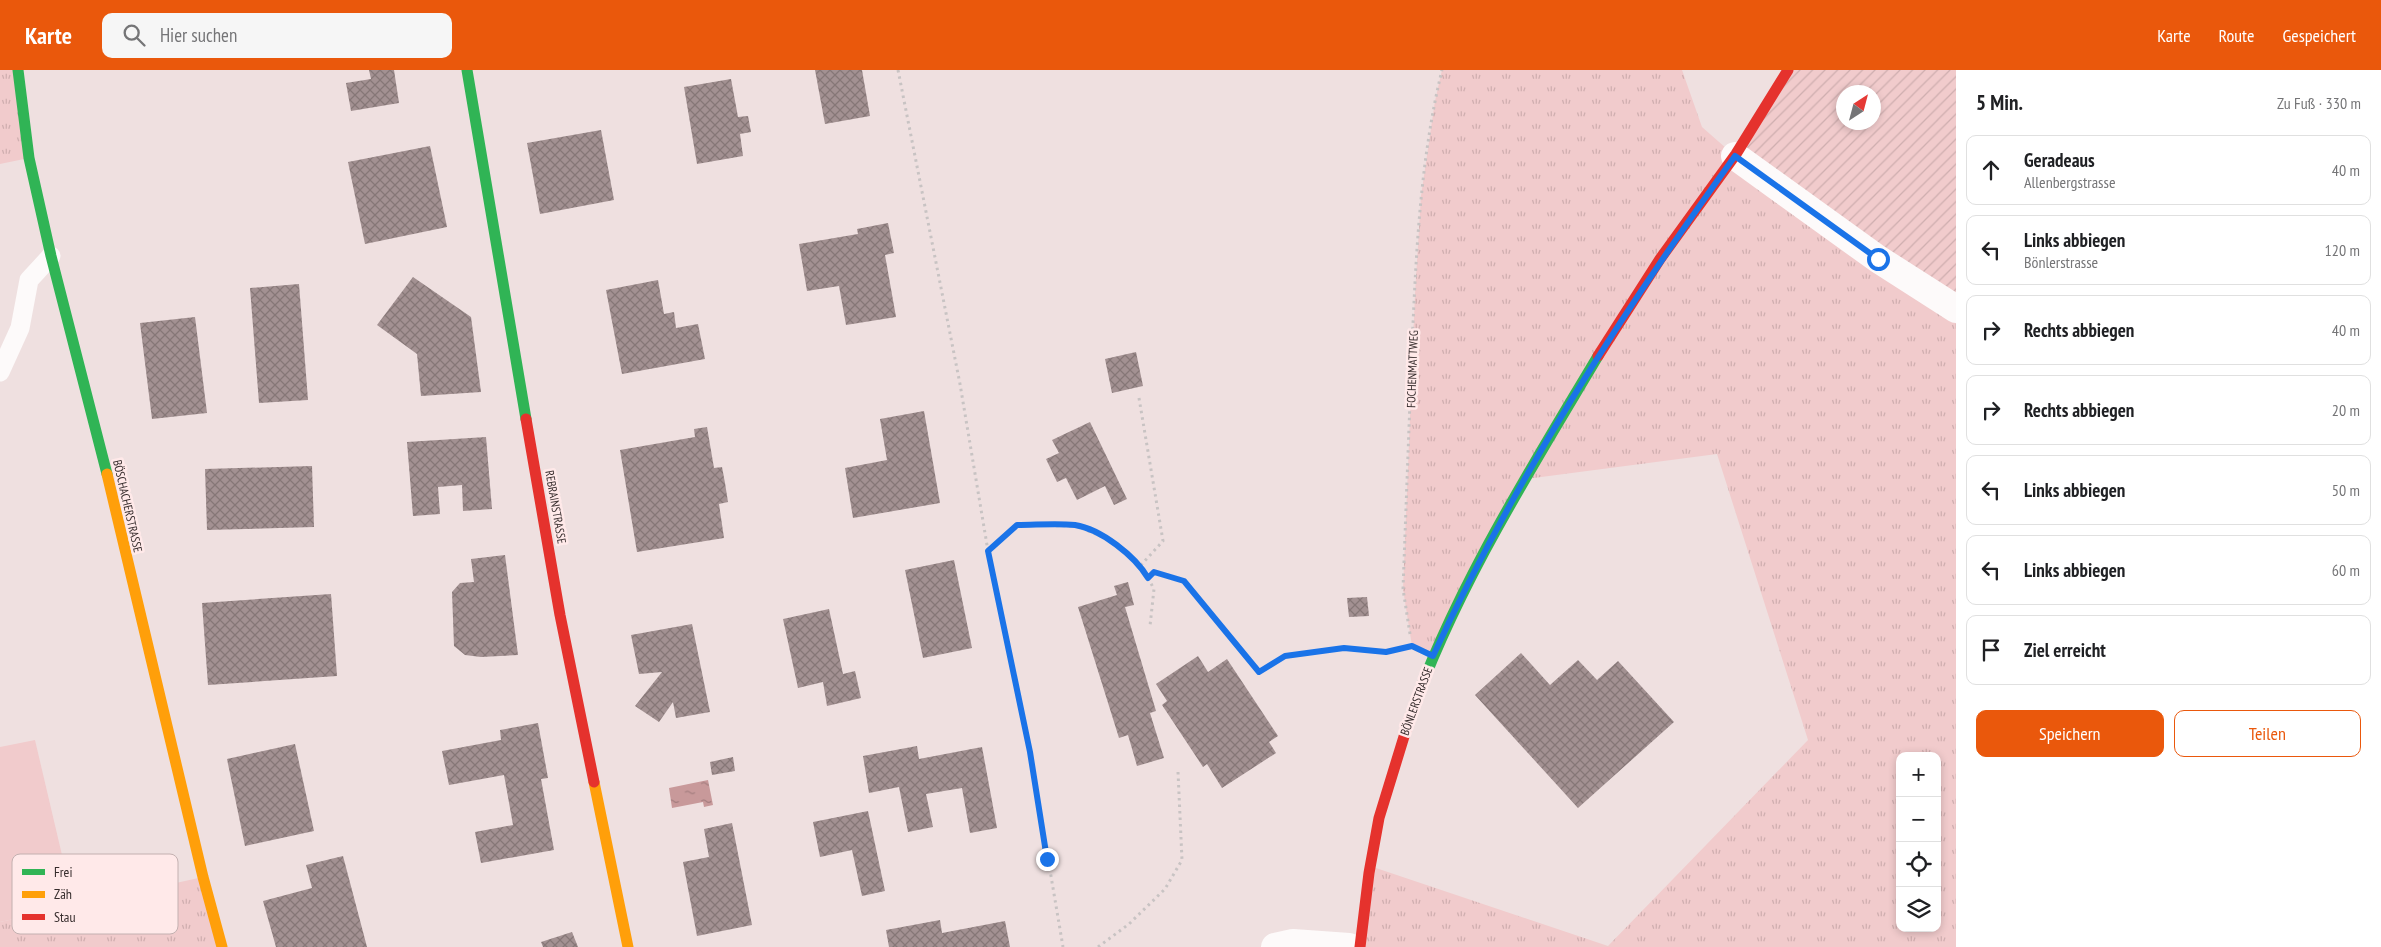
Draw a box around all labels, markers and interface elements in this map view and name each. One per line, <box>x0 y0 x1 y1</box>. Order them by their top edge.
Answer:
search box <box>102 13 452 58</box>
text: Karte <box>25 20 72 51</box>
icon: search <box>120 21 148 49</box>
text: Hier suchen <box>160 23 237 47</box>
text: Karte <box>2157 24 2191 47</box>
text: Route <box>2219 24 2254 47</box>
text: Gespeichert <box>2282 24 2356 47</box>
north arrow <box>1836 85 1881 130</box>
text: 5 Min. <box>1976 89 2023 116</box>
text: Zu Fuß · 330 m <box>2277 93 2361 113</box>
text: Geradeaus <box>2024 148 2095 172</box>
icon: ahead <box>1977 156 2005 184</box>
text: 40 m <box>2332 160 2360 180</box>
text: Allenbergstrasse <box>2024 172 2116 192</box>
text: Links abbiegen <box>2024 228 2125 252</box>
icon: left <box>1977 236 2005 264</box>
text: 120 m <box>2325 240 2360 260</box>
route start <box>1867 248 1890 271</box>
text: Bönlerstrasse <box>2024 252 2098 272</box>
icon: right <box>1977 316 2005 344</box>
text: Rechts abbiegen <box>2024 318 2134 342</box>
text: 40 m <box>2332 320 2360 340</box>
street label: FOCHENMATTWEG <box>1403 330 1421 408</box>
icon: right <box>1977 396 2005 424</box>
text: Rechts abbiegen <box>2024 398 2134 422</box>
text: 20 m <box>2332 400 2360 420</box>
street label: BÖSCHACHERSTRASSE <box>110 458 146 554</box>
street label: REBRAINSTRASSE <box>542 469 570 545</box>
icon: left <box>1977 476 2005 504</box>
text: Links abbiegen <box>2024 478 2125 502</box>
text: 50 m <box>2332 480 2360 500</box>
icon: left <box>1977 556 2005 584</box>
text: Links abbiegen <box>2024 558 2125 582</box>
text: 60 m <box>2332 560 2360 580</box>
icon: arrive <box>1977 636 2005 664</box>
text: Ziel erreicht <box>2024 638 2106 662</box>
street label: BÖNLERSTRASSE <box>1397 665 1435 737</box>
button: Speichern <box>1976 710 2164 757</box>
button: Teilen <box>2174 710 2361 757</box>
map controls <box>1896 752 1941 932</box>
button: + <box>1896 752 1941 797</box>
button: − <box>1896 797 1941 842</box>
button: locate <box>1896 842 1941 887</box>
route end <box>1036 848 1059 871</box>
legend <box>12 854 178 934</box>
text: Frei <box>54 863 72 881</box>
text: Zäh <box>54 885 72 903</box>
button: layers <box>1896 887 1941 932</box>
text: Stau <box>54 908 76 926</box>

